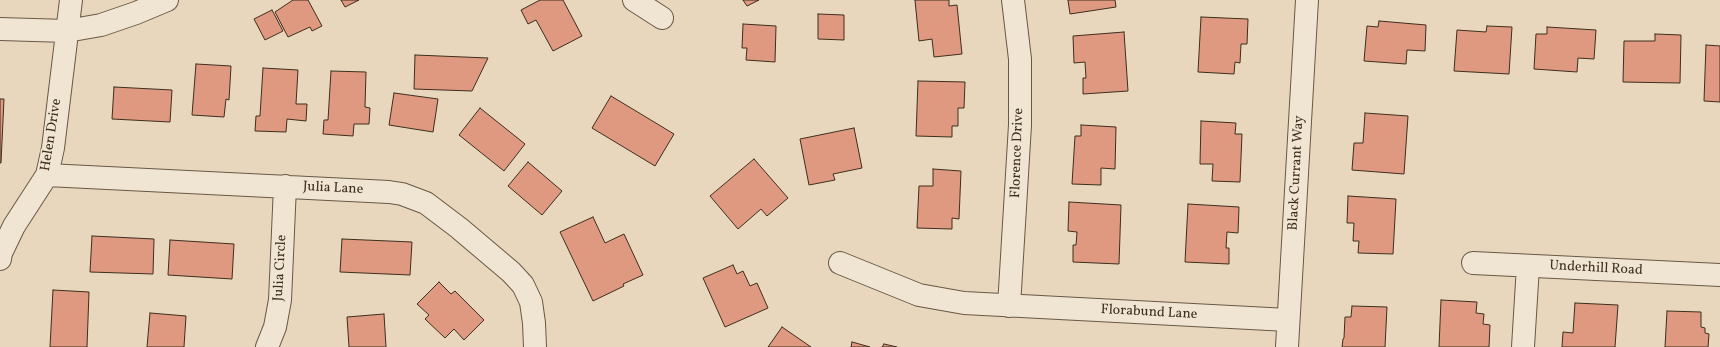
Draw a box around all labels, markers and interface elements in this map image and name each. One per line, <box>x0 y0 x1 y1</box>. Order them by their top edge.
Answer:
street label: Helen Drive <box>38 97 66 173</box>
street label: Florence Drive <box>1008 108 1028 198</box>
street label: Black Currant Way <box>1286 115 1308 231</box>
street label: Julia Lane <box>302 179 364 199</box>
street label: Julia Circle <box>271 234 291 302</box>
street label: Underhill Road <box>1549 258 1643 280</box>
street label: Florabund Lane <box>1100 302 1198 324</box>

